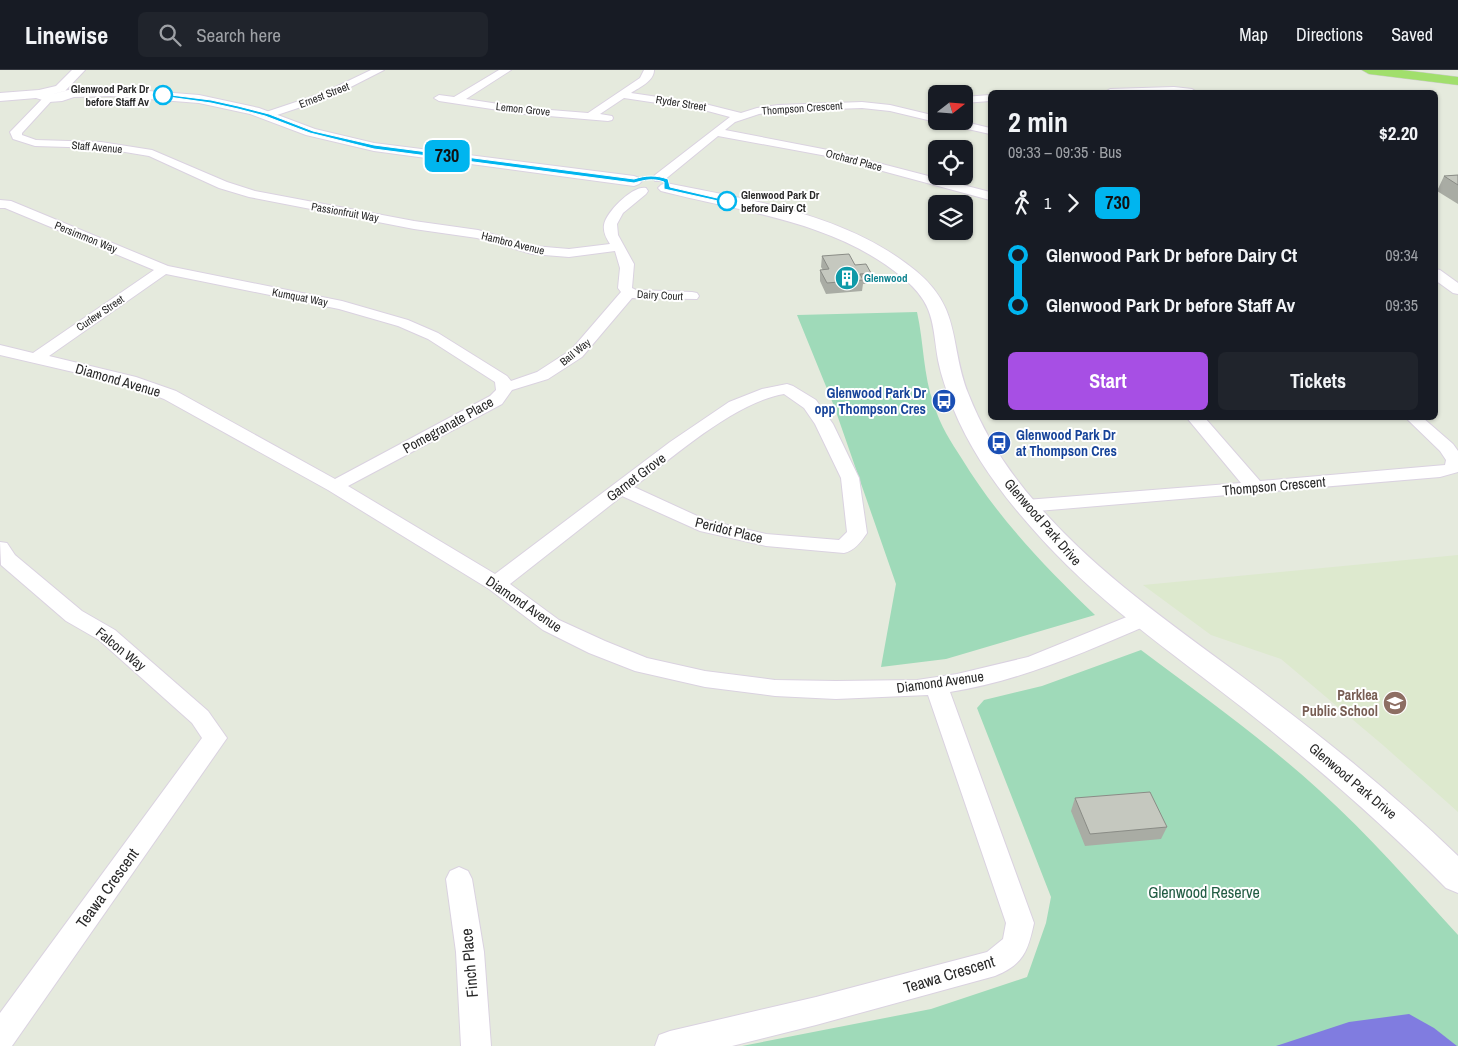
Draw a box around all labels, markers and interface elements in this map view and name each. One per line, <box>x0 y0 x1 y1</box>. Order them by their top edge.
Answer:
search box <box>138 12 488 57</box>
text: Linewise <box>25 19 108 51</box>
icon: search <box>156 21 184 49</box>
text: Search here <box>196 22 281 48</box>
text: Map <box>1239 22 1268 47</box>
text: Directions <box>1296 22 1363 47</box>
text: Saved <box>1391 22 1433 47</box>
street label: Ernest Street <box>297 79 352 111</box>
place label: Glenwood Park Dr before Staff Av <box>71 82 149 109</box>
marker: Glenwood Park Dr before Staff Av <box>153 85 173 105</box>
north arrow <box>928 85 972 130</box>
map controls <box>928 85 973 240</box>
street label: Ryder Street <box>655 92 708 114</box>
street label: Thompson Crescent <box>761 98 843 118</box>
street label: Lemon Grove <box>495 99 551 119</box>
text: 2 min <box>1008 103 1068 141</box>
text: $2.20 <box>1379 120 1418 146</box>
street label: Staff Avenue <box>71 138 123 156</box>
line badge: 730 <box>418 140 476 172</box>
button: locate <box>928 140 973 185</box>
text: 09:33 – 09:35 · Bus <box>1008 141 1122 163</box>
text: 730 <box>435 143 459 168</box>
street label: Orchard Place <box>824 146 884 174</box>
place label: Glenwood Park Dr before Dairy Ct <box>741 188 820 215</box>
icon: walk <box>1008 189 1036 217</box>
icon: forward <box>1059 189 1087 217</box>
text: 730 <box>1105 190 1130 215</box>
marker: Glenwood Park Dr before Dairy Ct <box>717 191 737 211</box>
text: 1 <box>1044 192 1051 214</box>
button: layers <box>928 195 973 240</box>
street label: Passionfruit Way <box>310 199 380 225</box>
street label: Persimmon Way <box>53 218 120 256</box>
street label: Hambro Avenue <box>480 228 546 258</box>
text: Glenwood Park Dr before Dairy Ct <box>1046 242 1297 268</box>
text: 09:34 <box>1385 244 1418 266</box>
building icon: Glenwood <box>834 265 860 291</box>
place label: Glenwood <box>864 271 908 285</box>
street label: Kumquat Way <box>271 285 329 309</box>
street label: Dairy Court <box>637 287 684 303</box>
street label: Curlew Street <box>73 292 127 334</box>
text: Glenwood Park Dr before Staff Av <box>1046 292 1295 318</box>
text: 09:35 <box>1385 294 1418 316</box>
street label: Bail Way <box>557 335 594 369</box>
button: Start <box>1008 352 1208 410</box>
button: Tickets <box>1218 352 1418 410</box>
street label: Diamond Avenue <box>73 359 163 401</box>
place label: Glenwood Park Dr opp Thompson Cres <box>814 384 927 418</box>
bus stop icon: Glenwood Park Dr opp Thompson Cres <box>931 388 957 414</box>
street label: Pomegranate Place <box>400 393 496 457</box>
place label: Glenwood Park Dr at Thompson Cres <box>1016 426 1117 460</box>
bus stop icon: Glenwood Park Dr at Thompson Cres <box>986 430 1012 456</box>
street label: Garnet Grove <box>603 449 669 505</box>
street label: Thompson Crescent <box>1222 473 1326 499</box>
street label: Glenwood Park Drive <box>1000 475 1086 569</box>
street label: Peridot Place <box>693 513 765 547</box>
street label: Diamond Avenue <box>483 572 565 636</box>
street label: Falcon Way <box>92 623 150 675</box>
street label: Diamond Avenue <box>895 667 985 697</box>
place label: Parklea Public School <box>1302 686 1379 720</box>
school or university icon: Parklea Public School <box>1382 690 1408 716</box>
street label: Glenwood Park Drive <box>1305 739 1401 823</box>
street label: Teawa Crescent <box>70 843 144 933</box>
park label: Glenwood Reserve <box>1148 881 1260 903</box>
street label: Finch Place <box>455 928 483 998</box>
street label: Teawa Crescent <box>901 950 998 998</box>

